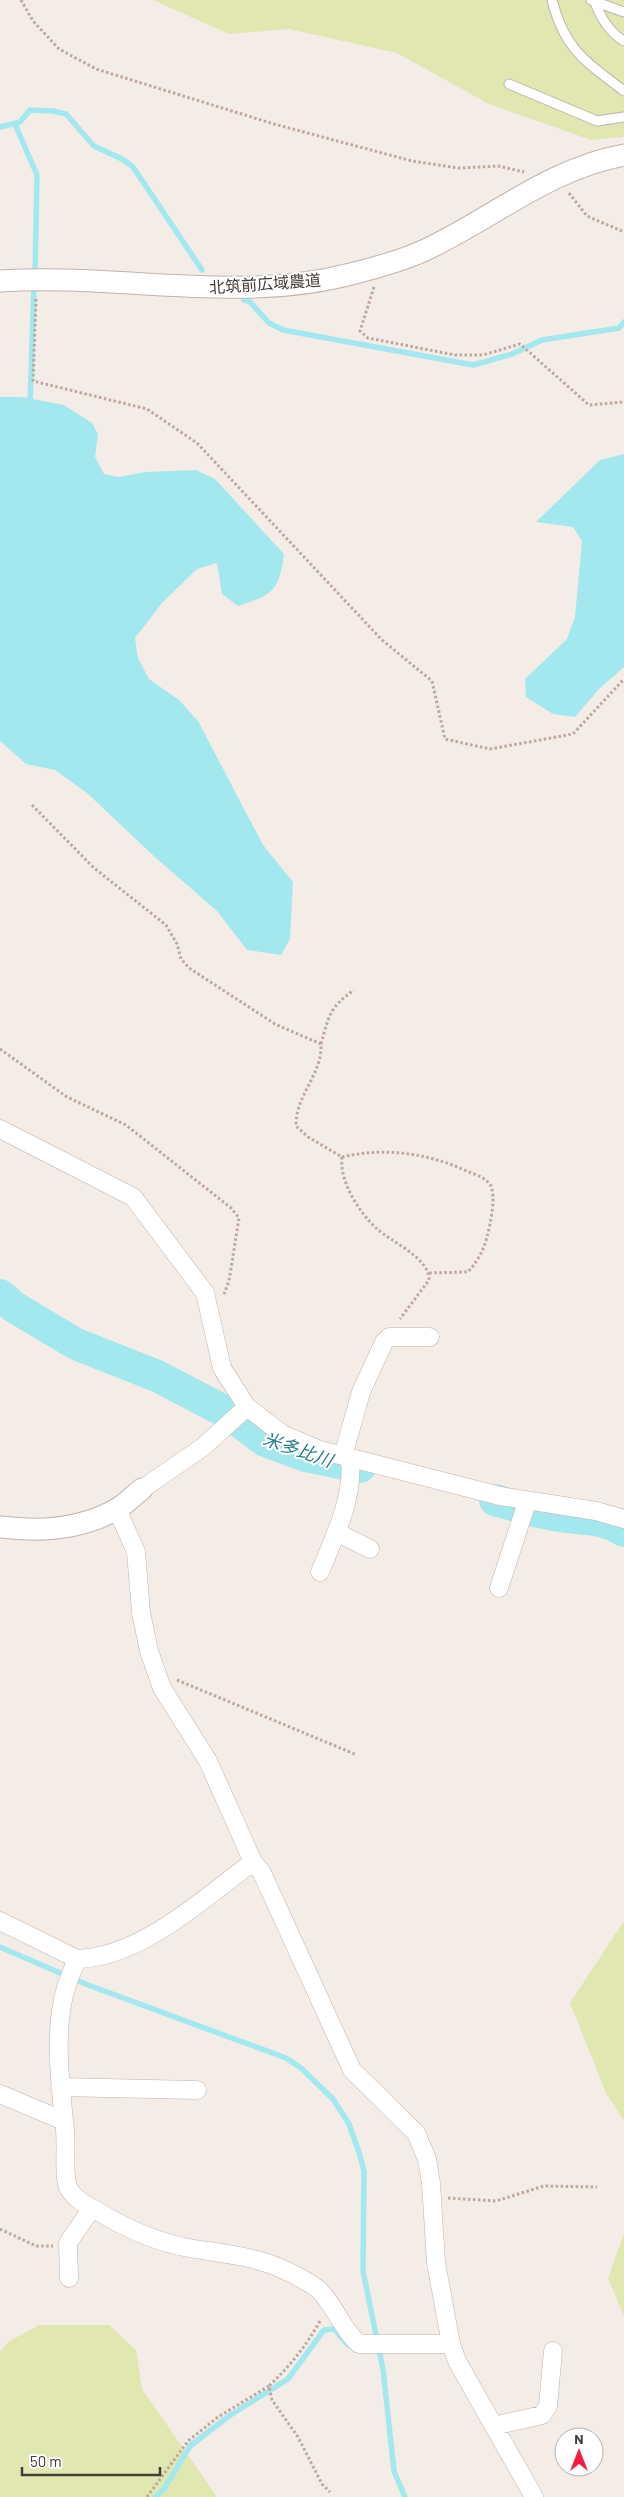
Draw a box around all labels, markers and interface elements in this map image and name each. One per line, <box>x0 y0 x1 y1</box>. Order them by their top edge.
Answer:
street label: 北筑前広域農道 <box>208 270 322 296</box>
water label: 米多比川 <box>260 1427 338 1472</box>
north arrow <box>554 2427 604 2477</box>
text: N <box>574 2430 584 2447</box>
scale bar <box>22 2444 160 2476</box>
text: 50 m <box>30 2452 62 2470</box>

